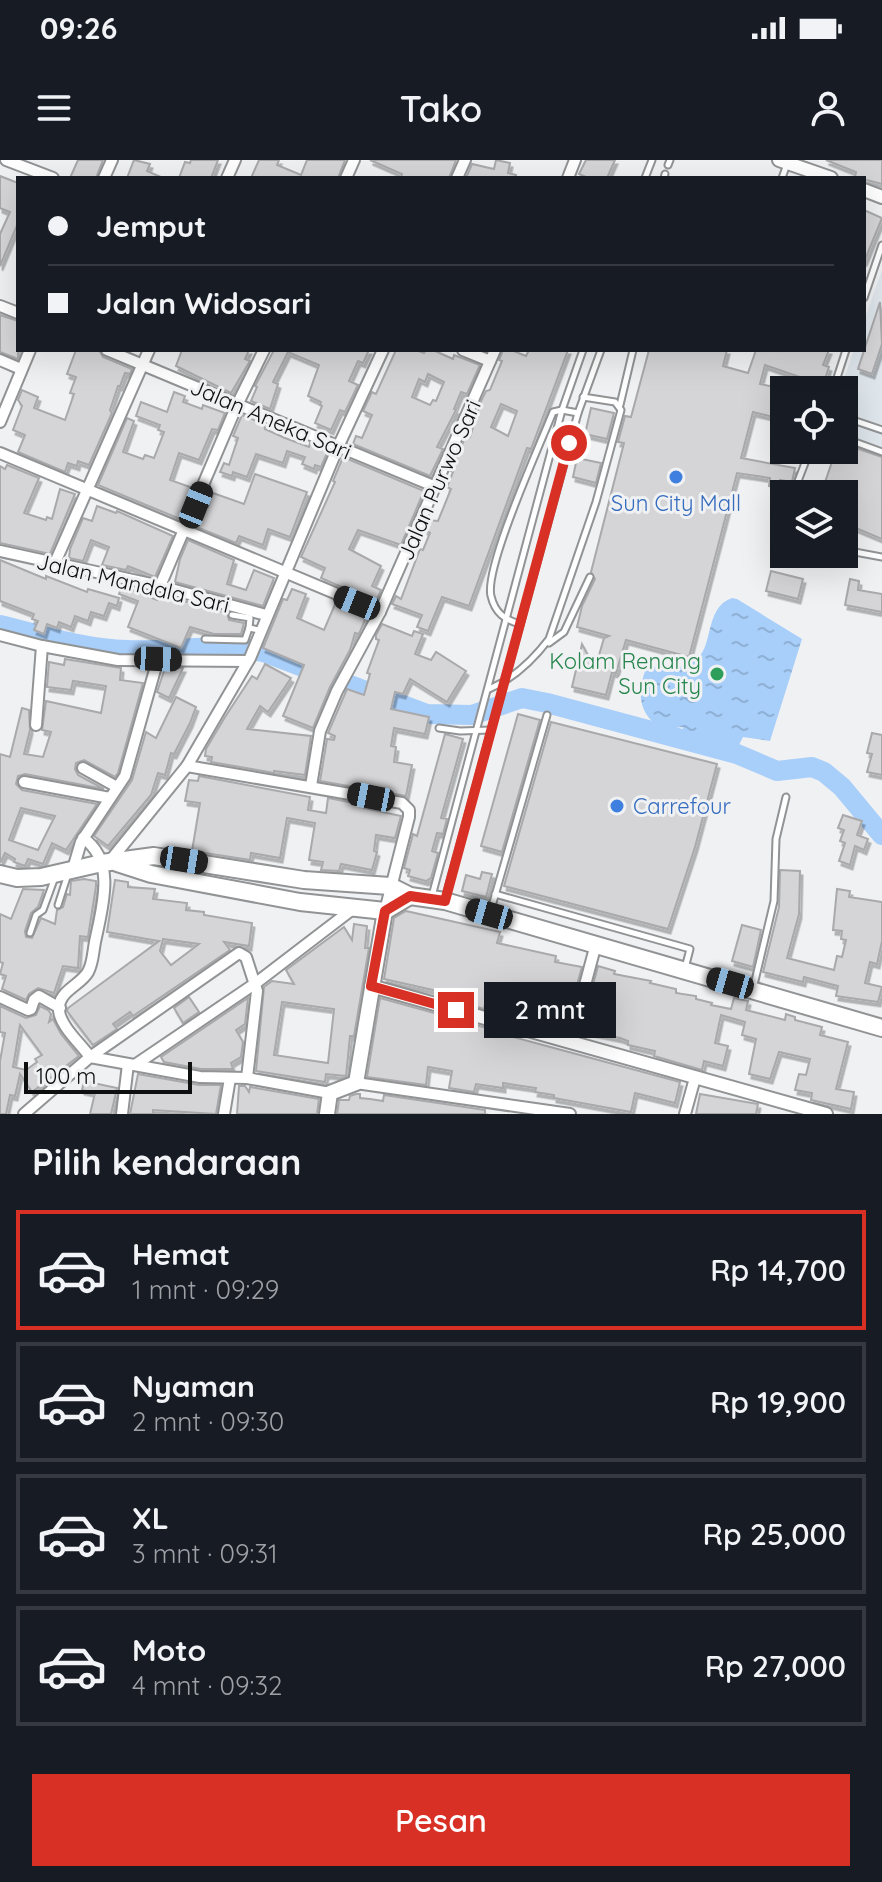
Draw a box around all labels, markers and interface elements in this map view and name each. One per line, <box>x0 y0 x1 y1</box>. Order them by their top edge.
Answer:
text: 09:26 <box>40 9 117 47</box>
icon: menu <box>32 86 76 130</box>
text: Tako <box>400 86 482 131</box>
icon: person <box>806 86 850 130</box>
text: Jemput <box>96 207 207 245</box>
text: Jalan Widosari <box>96 284 311 322</box>
street label: Jalan Aneka Sari <box>186 372 356 466</box>
map controls <box>770 376 858 568</box>
button: locate <box>770 376 858 464</box>
street label: Jalan Purwo Sari <box>391 395 487 565</box>
route start <box>551 425 587 461</box>
marker: Sun City Mall <box>667 468 685 486</box>
car <box>176 478 216 532</box>
button: layers <box>770 480 858 568</box>
place label: Sun City Mall <box>611 489 741 517</box>
street label: Jalan Mandala Sari <box>34 547 232 619</box>
car <box>330 583 384 623</box>
car <box>134 646 182 672</box>
place label: Kolam Renang Sun City <box>549 647 701 700</box>
marker: Kolam Renang Sun City <box>708 665 726 683</box>
car <box>345 781 397 813</box>
place label: Carrefour <box>633 792 731 820</box>
marker: Carrefour <box>608 797 626 815</box>
car <box>158 844 210 876</box>
car <box>463 896 515 932</box>
car <box>704 965 756 1001</box>
callout: 2 mnt <box>484 982 616 1038</box>
route end <box>438 992 474 1028</box>
text: 2 mnt <box>514 993 586 1026</box>
scale bar <box>24 1058 192 1094</box>
text: 100 m <box>36 1062 96 1090</box>
text: Pilih kendaraan <box>32 1139 301 1184</box>
icon: car <box>36 1234 108 1306</box>
text: Hemat <box>132 1235 230 1273</box>
text: Rp 14,700 <box>710 1251 846 1289</box>
text: 1 mnt · 09:29 <box>132 1273 279 1306</box>
icon: car <box>36 1366 108 1438</box>
text: Nyaman <box>132 1367 255 1405</box>
text: Rp 19,900 <box>710 1383 846 1421</box>
text: 2 mnt · 09:30 <box>132 1405 284 1438</box>
icon: car <box>36 1498 108 1570</box>
text: XL <box>132 1499 169 1537</box>
text: Rp 25,000 <box>703 1515 846 1553</box>
text: 3 mnt · 09:31 <box>132 1537 278 1570</box>
icon: car <box>36 1630 108 1702</box>
text: Moto <box>132 1631 206 1669</box>
text: Rp 27,000 <box>705 1647 846 1685</box>
text: 4 mnt · 09:32 <box>132 1669 283 1702</box>
button: Pesan <box>32 1774 850 1866</box>

